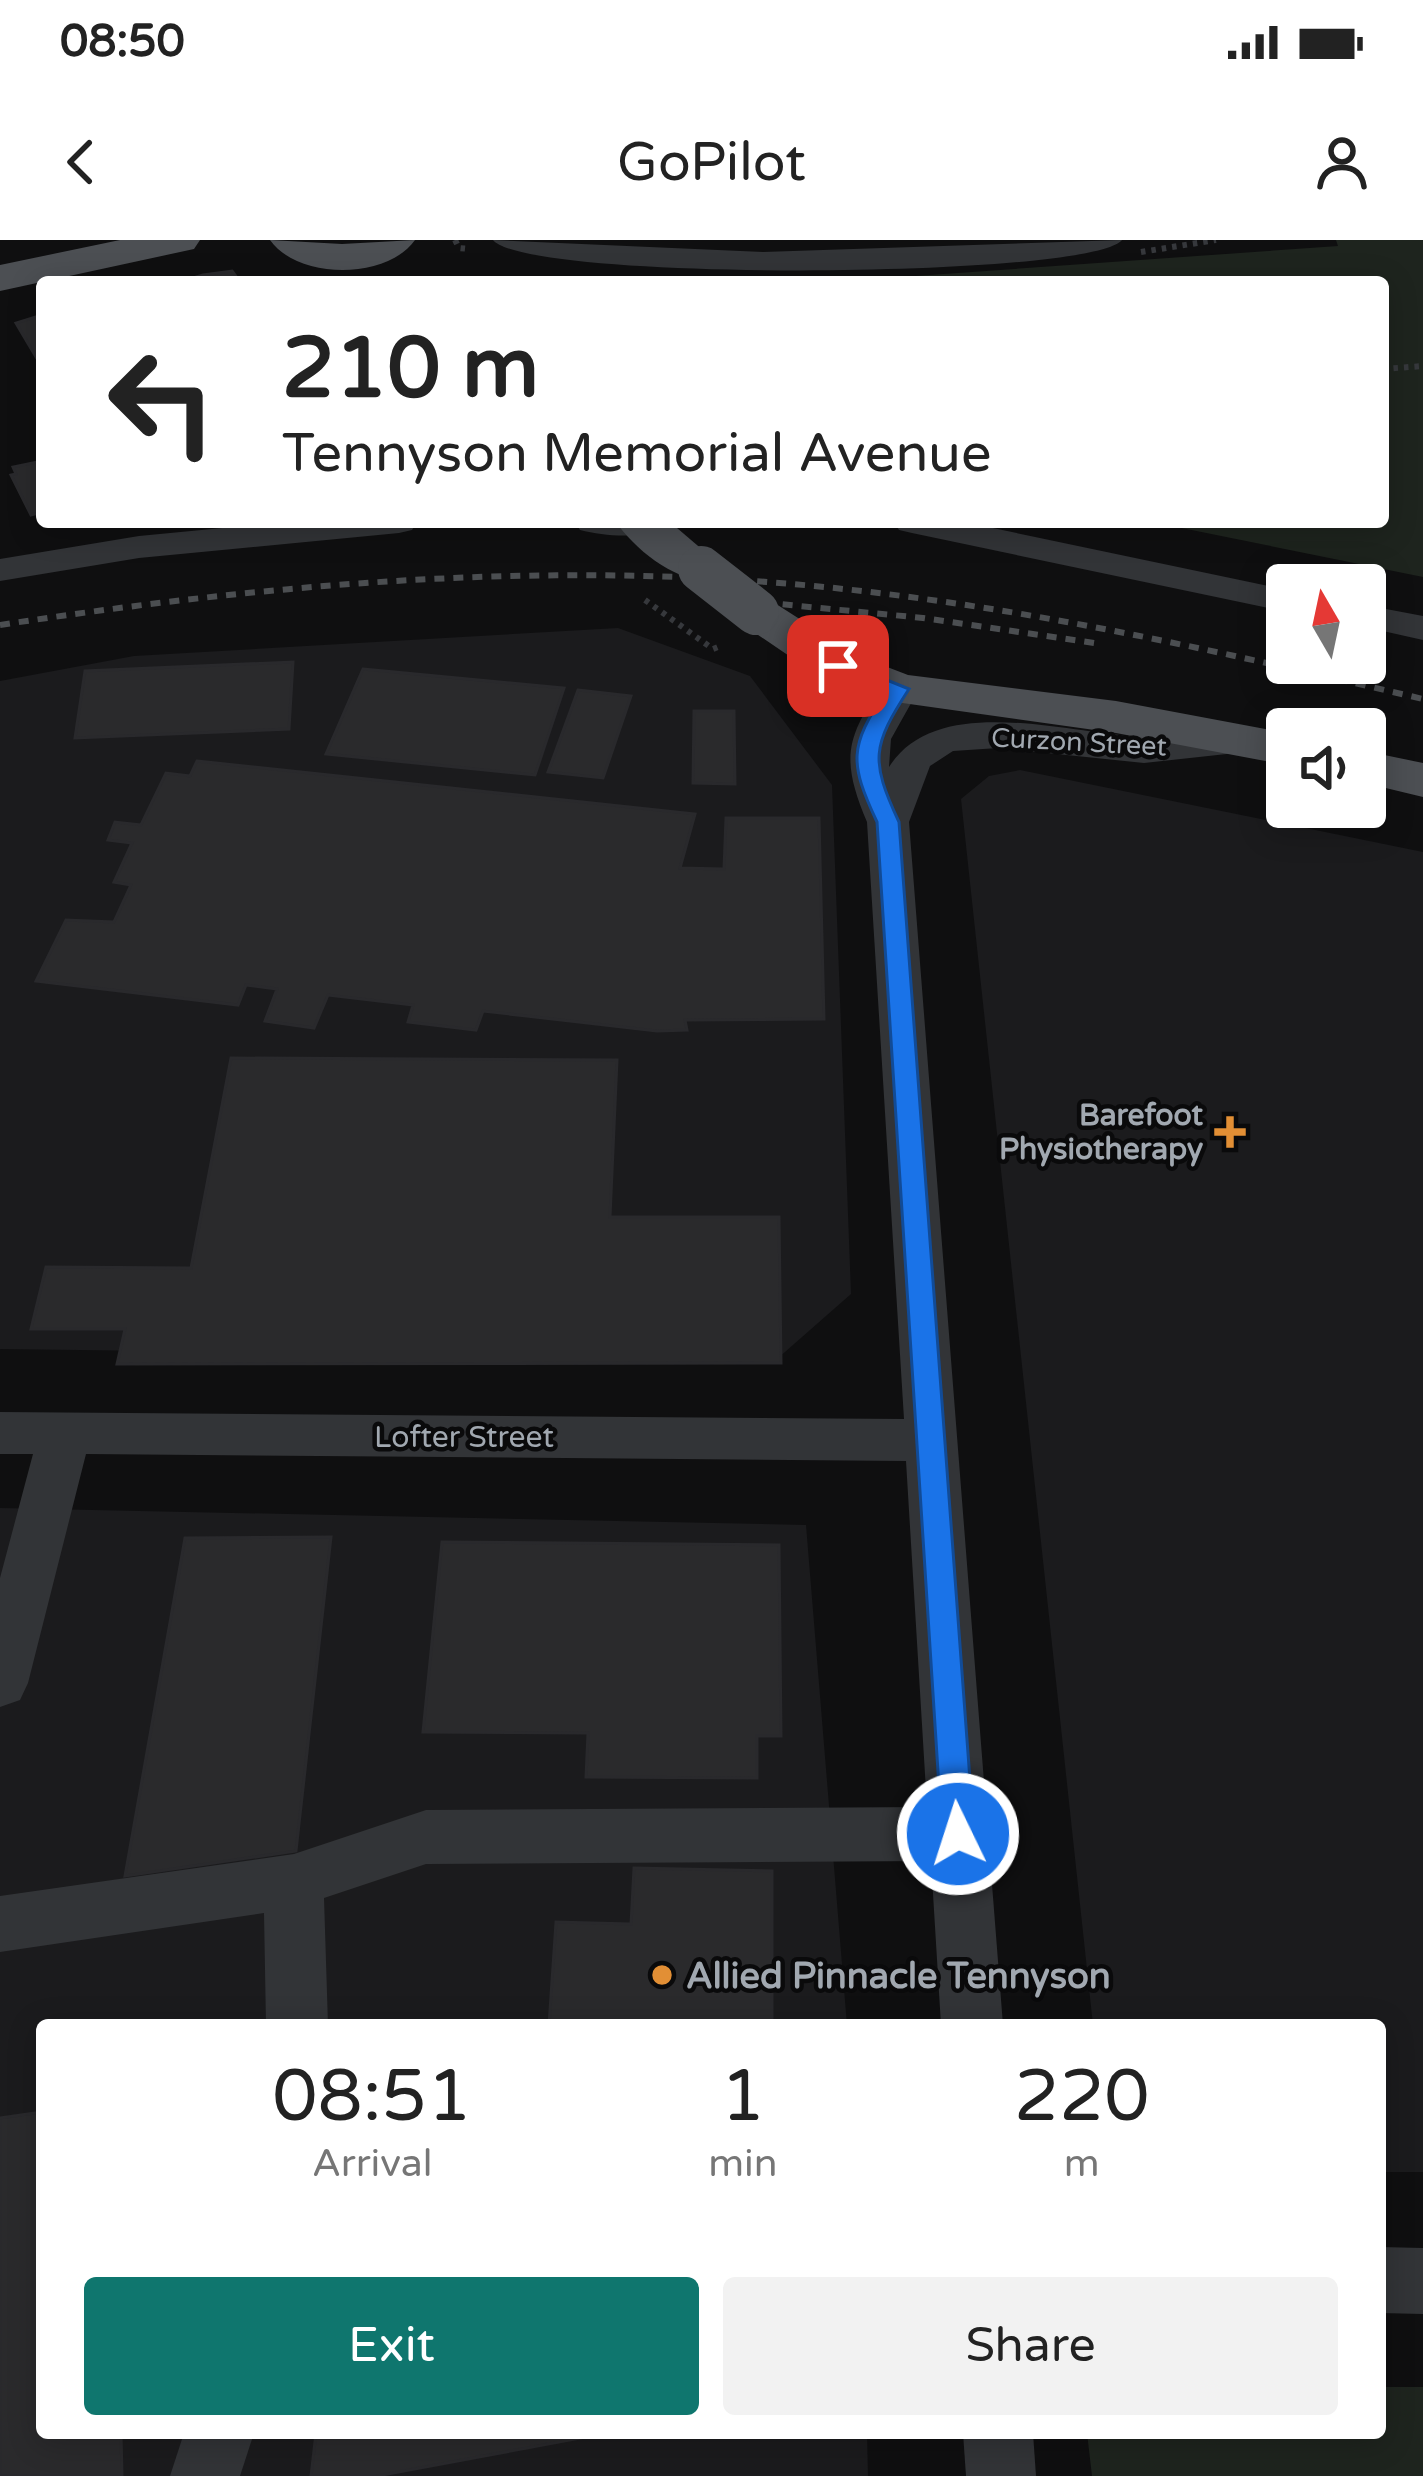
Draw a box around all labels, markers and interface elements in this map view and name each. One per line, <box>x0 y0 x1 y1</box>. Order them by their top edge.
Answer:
text: 08:50 <box>60 15 185 69</box>
icon: back <box>48 129 114 195</box>
icon: person <box>1309 129 1375 195</box>
text: GoPilot <box>617 130 806 195</box>
text: 210 m <box>282 319 539 420</box>
icon: left <box>84 324 240 480</box>
text: Tennyson Memorial Avenue <box>282 421 992 486</box>
north arrow <box>1266 564 1386 684</box>
map controls <box>1266 564 1386 828</box>
pin <box>787 615 889 717</box>
icon: arrive <box>805 633 871 699</box>
button: sound <box>1266 708 1386 828</box>
street label: Curzon Street <box>990 721 1168 764</box>
place label: Barefoot Physiotherapy <box>999 1097 1204 1168</box>
marker: Barefoot Physiotherapy <box>1214 1116 1246 1148</box>
street label: Lofter Street <box>374 1419 554 1456</box>
position arrow <box>895 1771 1021 1897</box>
place label: Allied Pinnacle Tennyson <box>686 1955 1111 1998</box>
marker: Allied Pinnacle Tennyson <box>649 1962 675 1988</box>
text: 08:51 <box>272 2054 472 2141</box>
text: 1 <box>720 2054 766 2141</box>
text: 220 <box>1014 2054 1150 2141</box>
text: Arrival <box>312 2140 432 2187</box>
text: min <box>708 2140 778 2187</box>
text: m <box>1064 2140 1100 2187</box>
button: Exit <box>84 2277 699 2415</box>
button: Share <box>723 2277 1338 2415</box>

